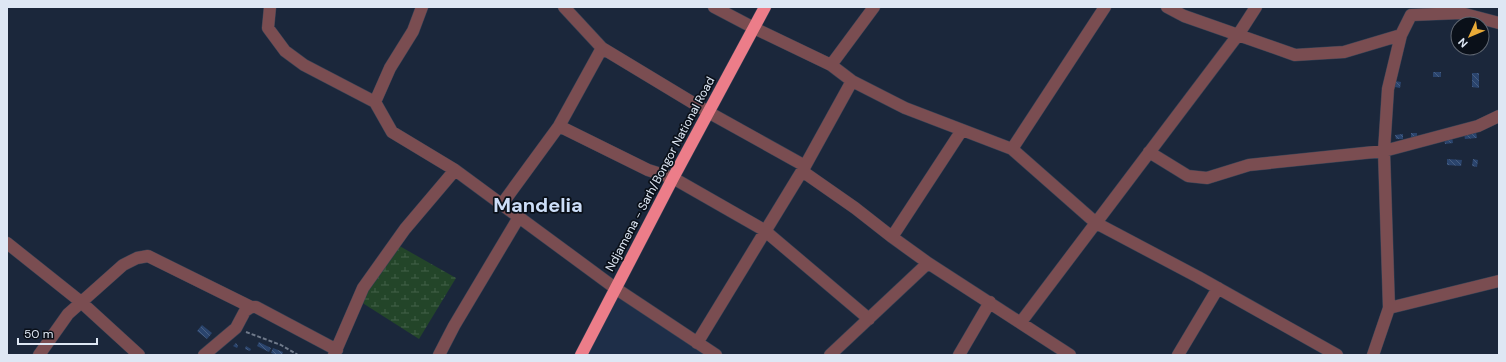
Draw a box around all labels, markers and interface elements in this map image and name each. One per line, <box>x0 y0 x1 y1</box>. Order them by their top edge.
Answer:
north arrow <box>1450 16 1490 56</box>
text: N <box>1455 35 1471 51</box>
street label: Ndjamena - Sarh/Bongor National Road <box>602 74 718 274</box>
district label: Mandelia <box>493 192 583 218</box>
scale bar <box>18 320 97 346</box>
text: 50 m <box>24 326 53 342</box>

